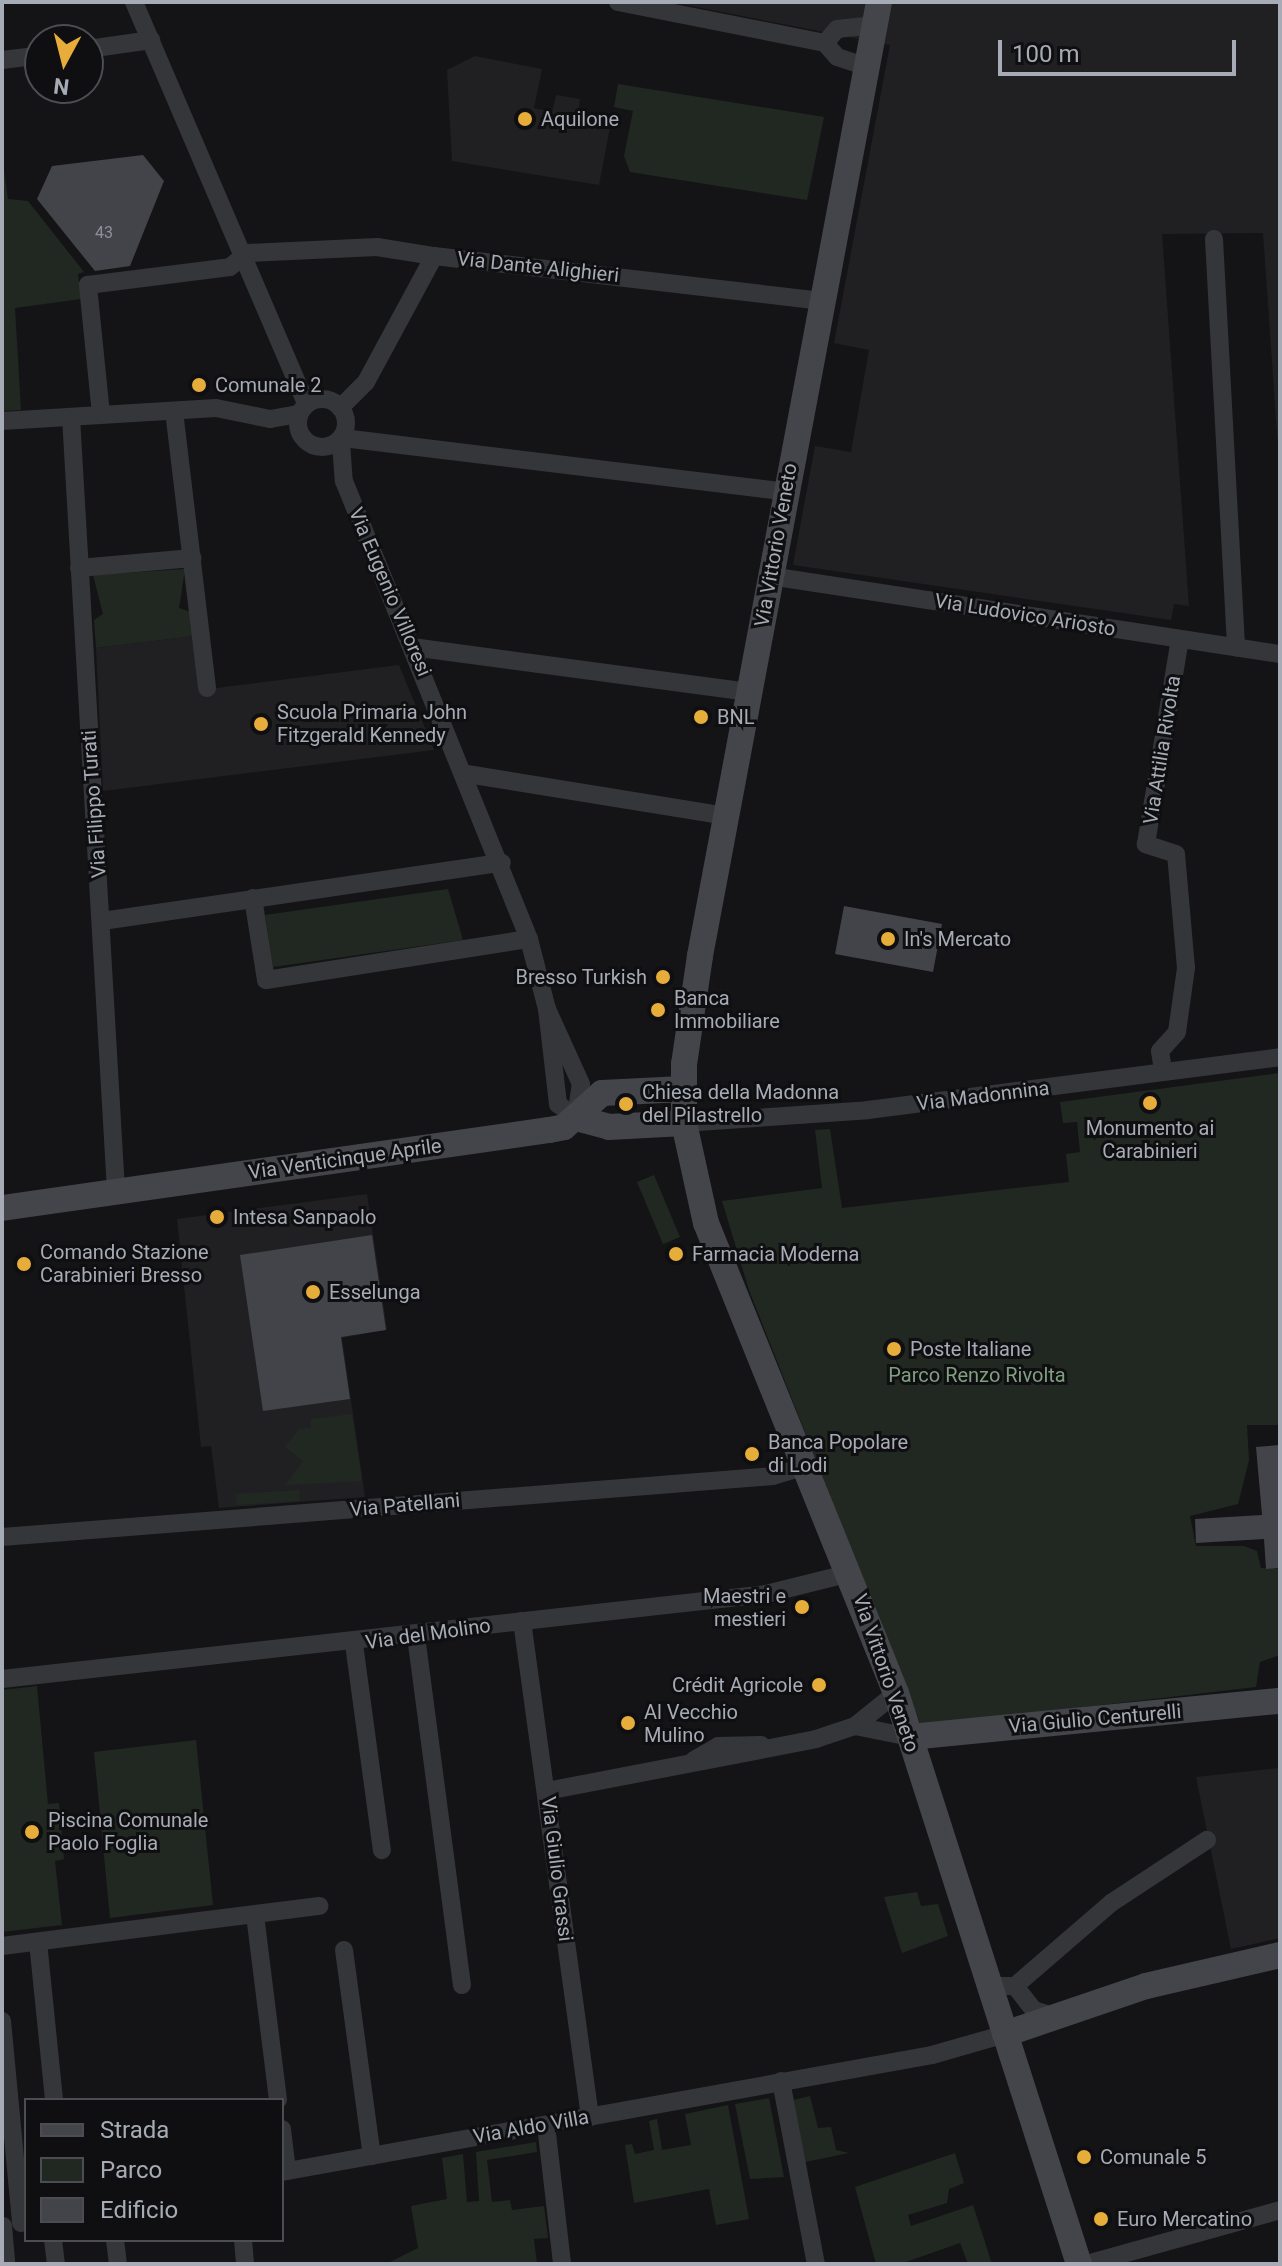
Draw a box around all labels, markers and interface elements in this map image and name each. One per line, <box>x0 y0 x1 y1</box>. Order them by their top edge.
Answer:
north arrow <box>24 24 104 104</box>
scale bar <box>1002 24 1240 74</box>
text: 100 m <box>1012 40 1079 68</box>
text: N <box>52 73 70 100</box>
place label: Aquilone <box>541 107 619 131</box>
marker: Aquilone <box>516 110 534 128</box>
house number: 43 <box>95 223 113 243</box>
street label: Via Dante Alighieri <box>456 247 620 287</box>
place label: Comunale 2 <box>215 373 322 397</box>
marker: Comunale 2 <box>190 376 208 394</box>
street label: Via Vittorio Veneto <box>750 461 802 629</box>
street label: Via Eugenio Villoresi <box>344 504 436 680</box>
street label: Via Ludovico Ariosto <box>933 589 1117 641</box>
street label: Via Attilia Rivolta <box>1138 674 1186 826</box>
place label: Scuola Primaria John Fitzgerald Kennedy <box>277 700 467 747</box>
place label: BNL <box>717 705 754 729</box>
marker: BNL <box>692 708 710 726</box>
marker: Scuola Primaria John Fitzgerald Kennedy <box>252 715 270 733</box>
street label: Via Filippo Turati <box>77 729 111 879</box>
place label: In's Mercato <box>904 927 1011 951</box>
marker: In's Mercato <box>879 930 897 948</box>
place label: Bresso Turkish <box>515 965 647 989</box>
marker: Bresso Turkish <box>654 968 672 986</box>
place label: Banca Immobiliare <box>674 986 780 1033</box>
marker: Banca Immobiliare <box>649 1001 667 1019</box>
street label: Via Madonnina <box>915 1076 1051 1116</box>
place label: Chiesa della Madonna del Pilastrello <box>642 1080 839 1127</box>
marker: Monumento ai Carabinieri <box>1141 1094 1159 1112</box>
marker: Chiesa della Madonna del Pilastrello <box>617 1095 635 1113</box>
place label: Monumento ai Carabinieri <box>1086 1116 1214 1163</box>
street label: Via Venticinque Aprile <box>247 1134 443 1184</box>
place label: Intesa Sanpaolo <box>233 1205 376 1229</box>
marker: Intesa Sanpaolo <box>208 1208 226 1226</box>
place label: Comando Stazione Carabinieri Bresso <box>40 1240 209 1287</box>
place label: Farmacia Moderna <box>692 1242 859 1266</box>
marker: Farmacia Moderna <box>667 1245 685 1263</box>
marker: Comando Stazione Carabinieri Bresso <box>15 1255 33 1273</box>
place label: Esselunga <box>329 1280 421 1304</box>
marker: Esselunga <box>304 1283 322 1301</box>
place label: Poste Italiane <box>910 1337 1031 1361</box>
marker: Poste Italiane <box>885 1340 903 1358</box>
park label: Parco Renzo Rivolta <box>888 1363 1066 1387</box>
place label: Banca Popolare di Lodi <box>768 1430 908 1477</box>
marker: Banca Popolare di Lodi <box>743 1445 761 1463</box>
street label: Via Patellani <box>349 1488 461 1522</box>
place label: Maestri e mestieri <box>703 1584 786 1631</box>
street label: Via Vittorio Veneto <box>848 1591 924 1755</box>
marker: Maestri e mestieri <box>793 1598 811 1616</box>
street label: Via del Molino <box>364 1613 492 1655</box>
place label: Crédit Agricole <box>672 1673 803 1697</box>
marker: Crédit Agricole <box>810 1676 828 1694</box>
place label: Al Vecchio Mulino <box>644 1700 738 1747</box>
street label: Via Giulio Centurelli <box>1008 1700 1182 1738</box>
marker: Al Vecchio Mulino <box>619 1714 637 1732</box>
street label: Via Giulio Grassi <box>536 1795 578 1943</box>
place label: Piscina Comunale Paolo Foglia <box>48 1808 208 1855</box>
marker: Piscina Comunale Paolo Foglia <box>23 1823 41 1841</box>
legend <box>24 2098 284 2242</box>
street label: Via Aldo Villa <box>471 2105 591 2149</box>
text: Strada <box>100 2116 169 2144</box>
place label: Comunale 5 <box>1100 2145 1207 2169</box>
marker: Comunale 5 <box>1075 2148 1093 2166</box>
text: Parco <box>100 2156 162 2184</box>
text: Edificio <box>100 2196 178 2224</box>
place label: Euro Mercatino <box>1117 2207 1252 2231</box>
marker: Euro Mercatino <box>1092 2210 1110 2228</box>

